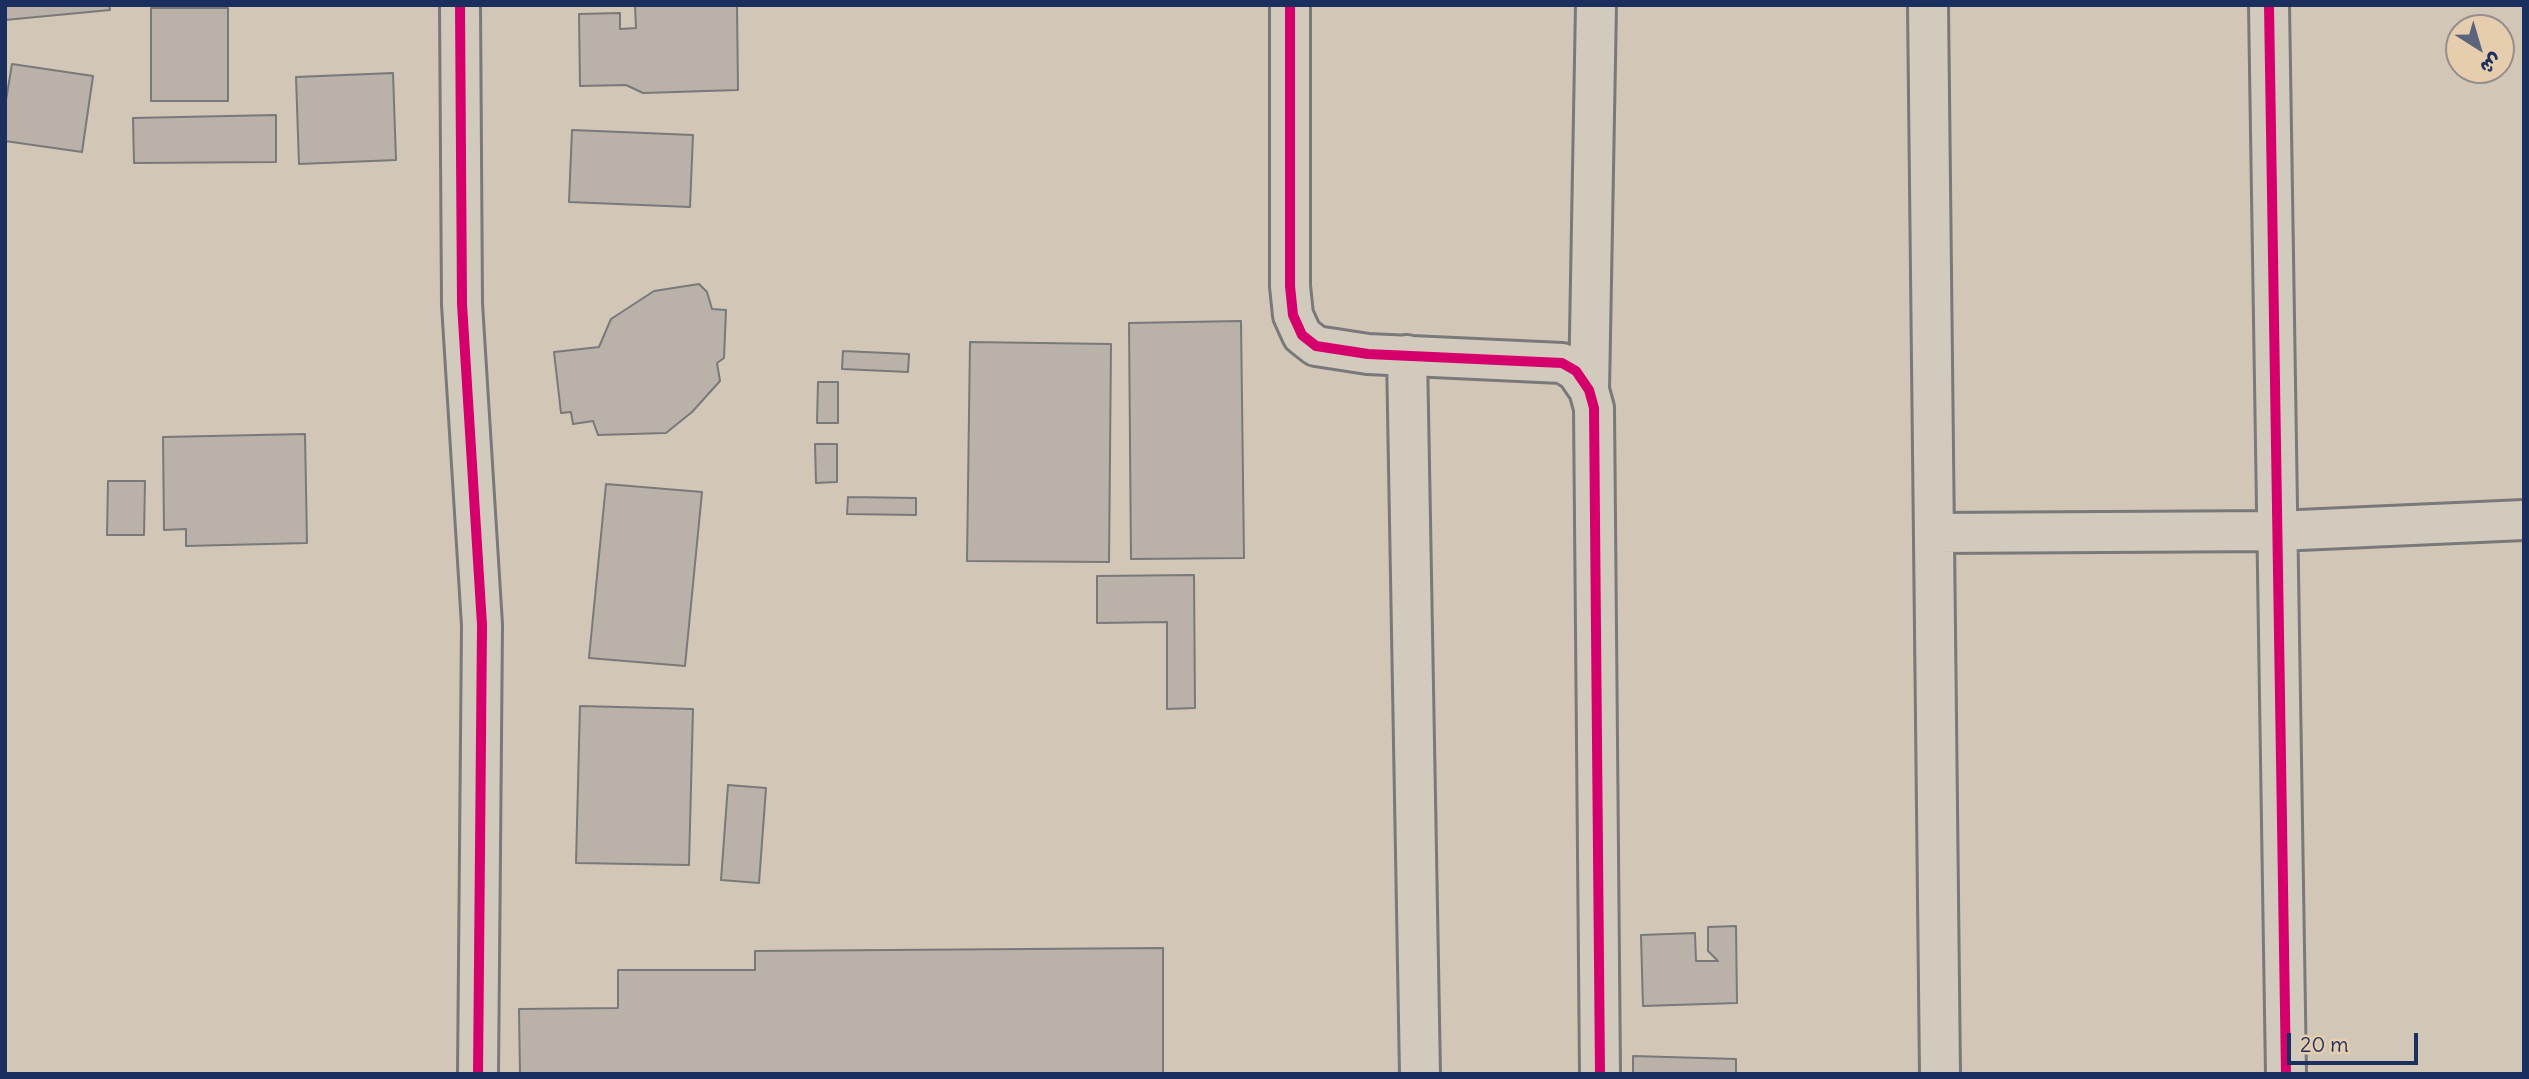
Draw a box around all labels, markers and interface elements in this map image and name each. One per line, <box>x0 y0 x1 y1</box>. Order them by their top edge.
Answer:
north arrow <box>2445 14 2515 84</box>
text: ش <box>2476 48 2507 80</box>
scale bar <box>2291 1020 2422 1064</box>
text: 20 m <box>2300 1031 2349 1058</box>

